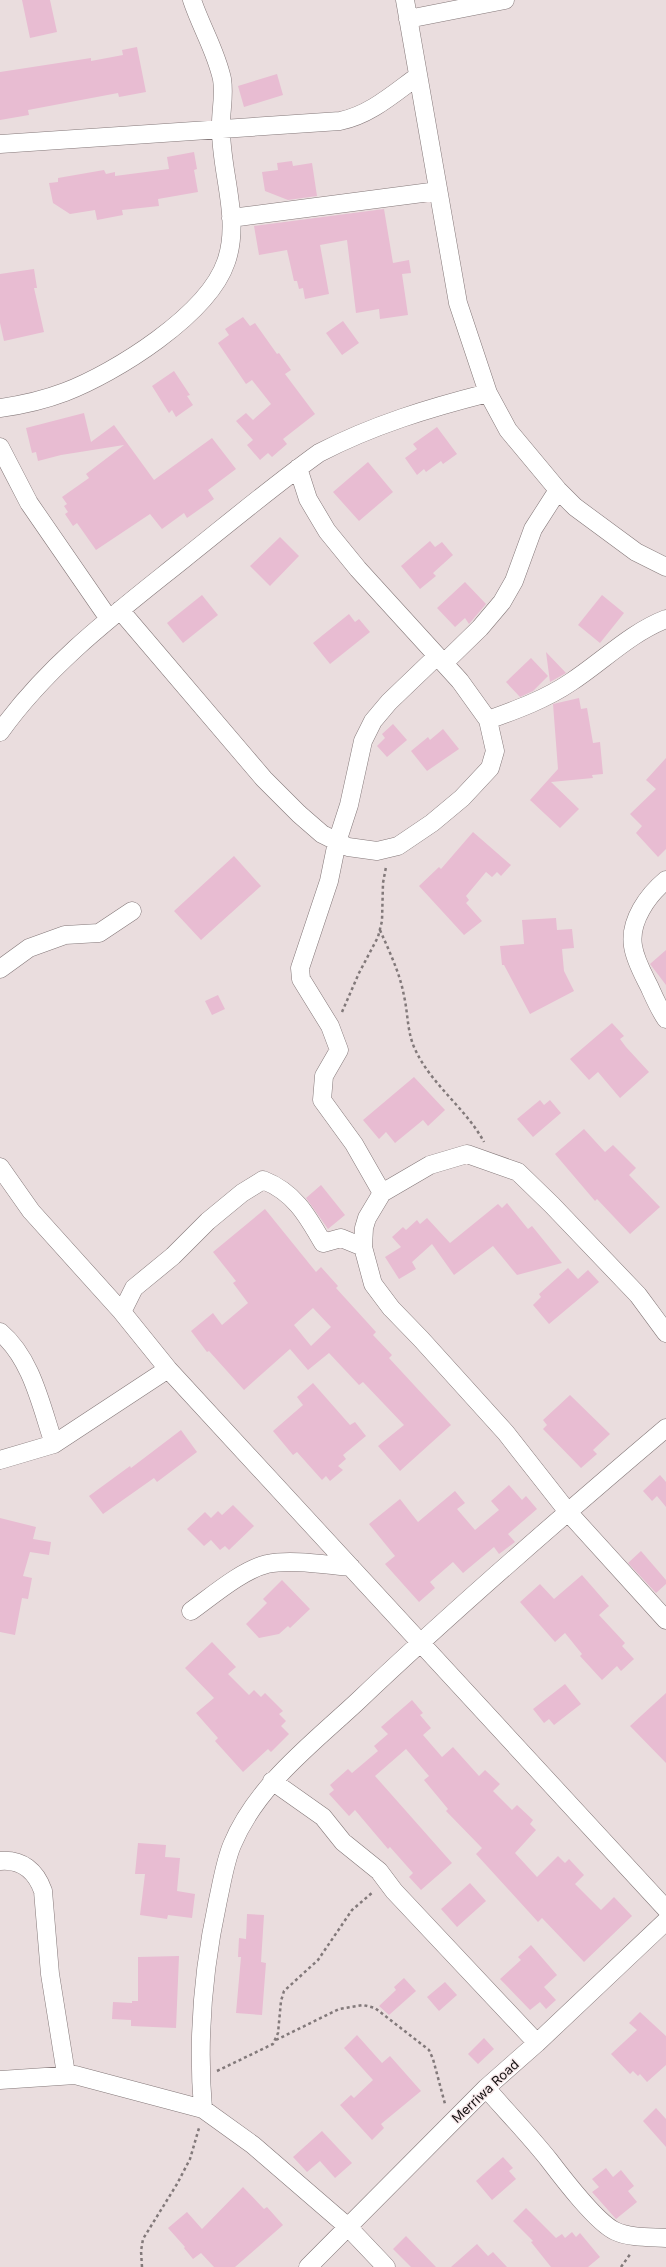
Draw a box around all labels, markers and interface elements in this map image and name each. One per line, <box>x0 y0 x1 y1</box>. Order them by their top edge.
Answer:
street label: Merriwa Road <box>448 2056 522 2126</box>

